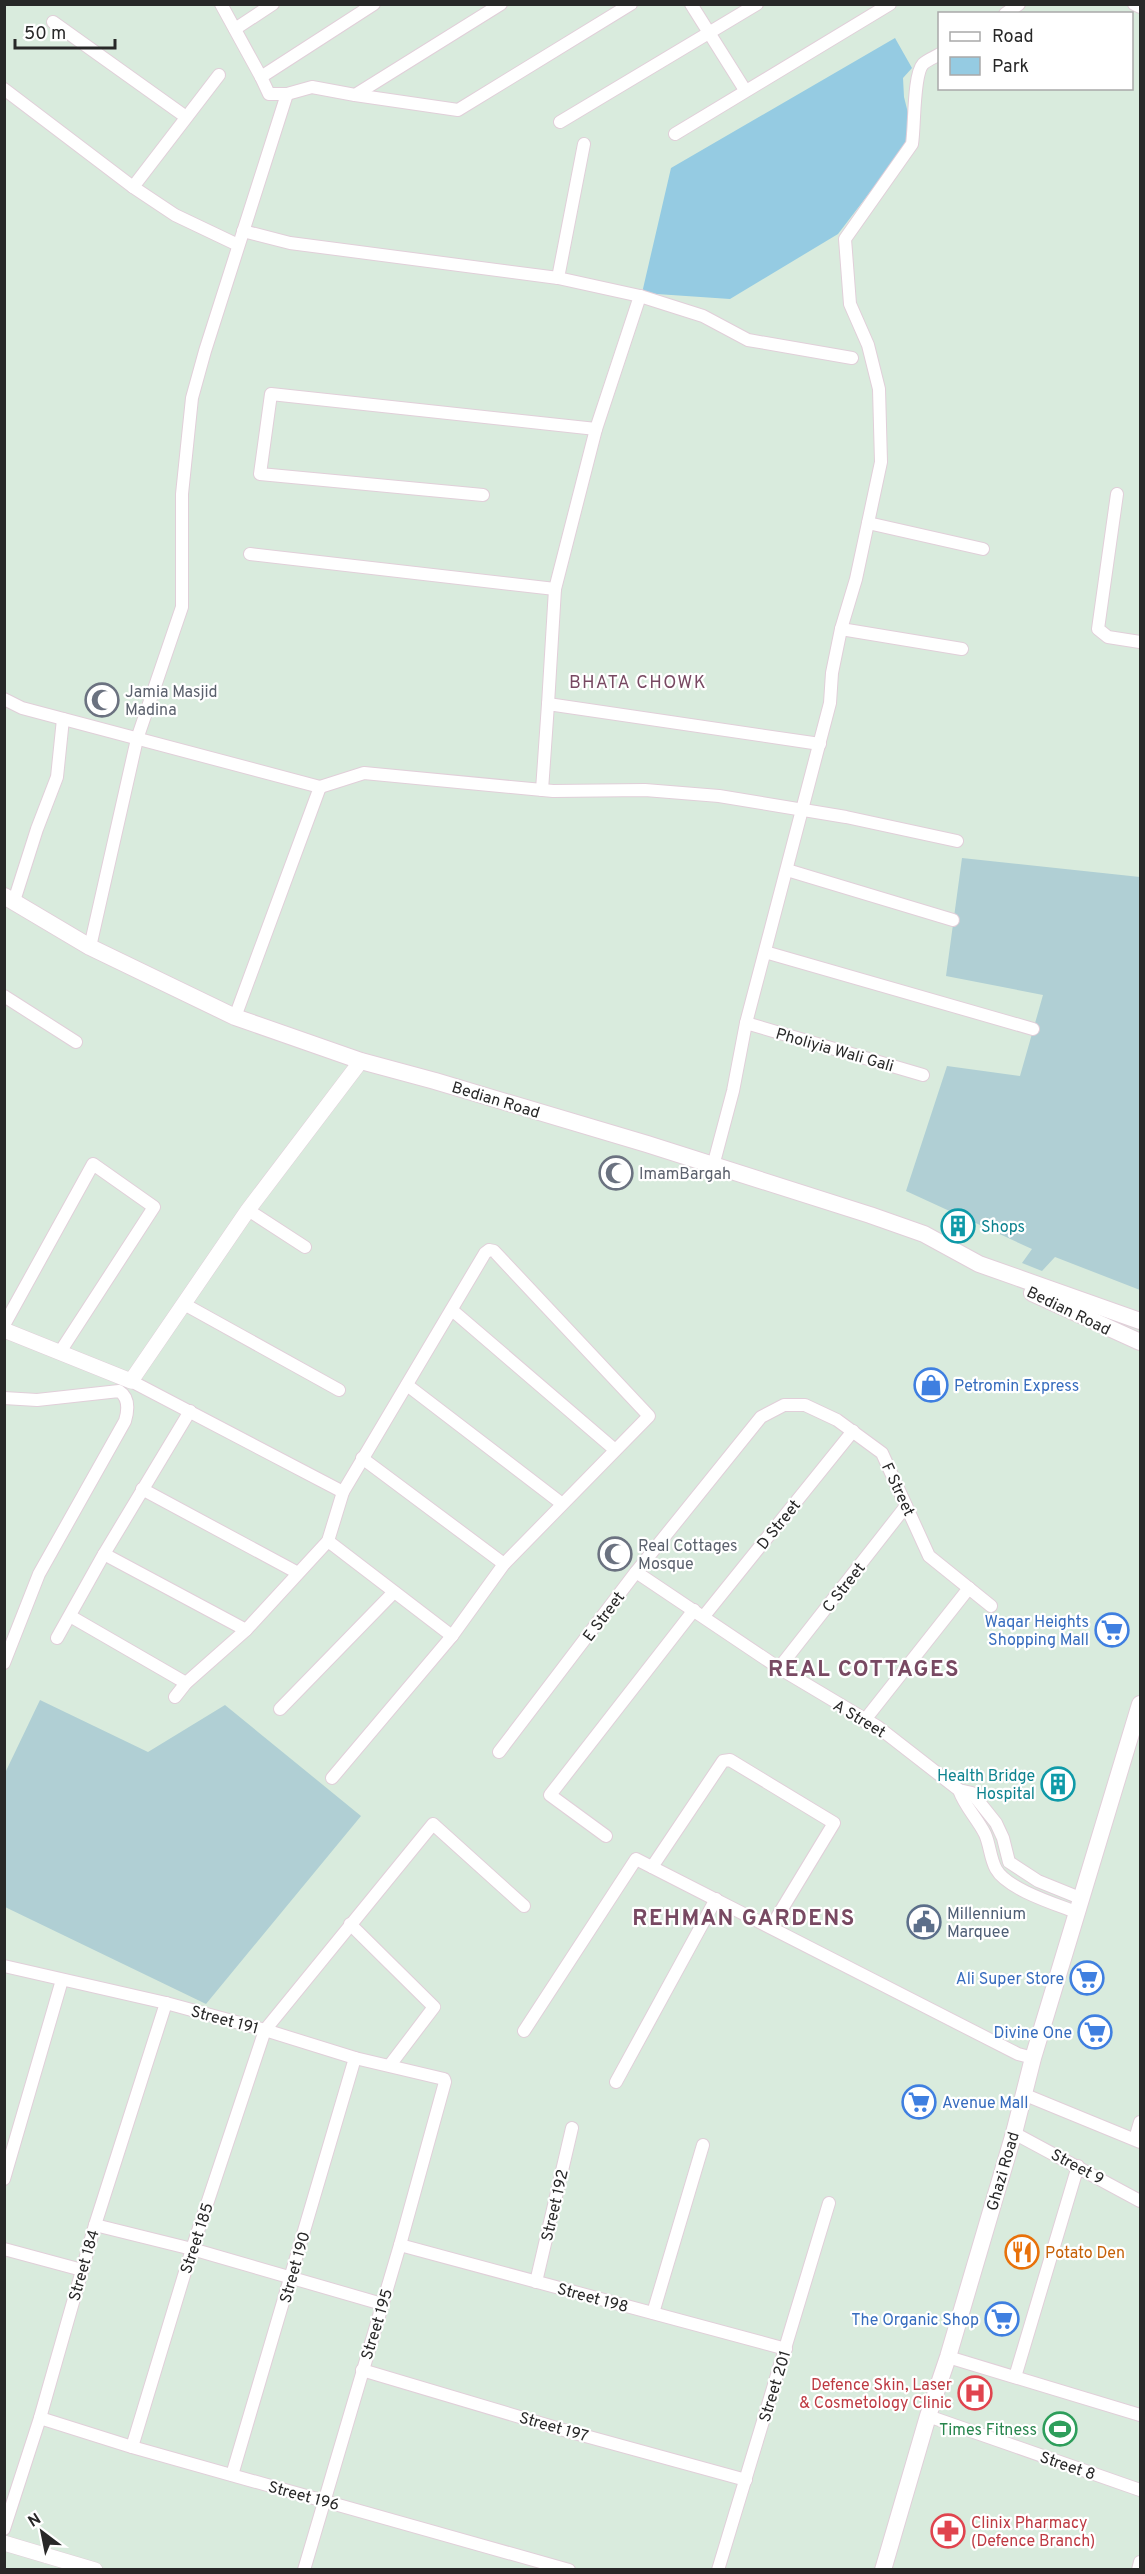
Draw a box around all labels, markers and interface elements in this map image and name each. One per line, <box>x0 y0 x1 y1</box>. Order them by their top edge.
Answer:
scale bar <box>15 12 116 50</box>
legend <box>938 12 1133 90</box>
text: 50 m <box>24 23 66 46</box>
text: Road <box>992 26 1034 49</box>
text: Park <box>992 56 1029 79</box>
district label: BHATA CHOWK <box>569 672 707 695</box>
mosque icon: Jamia Masjid Madina <box>84 682 120 718</box>
place label: Jamia Masjid Madina <box>125 683 218 721</box>
street label: Pholiyia Wali Gali <box>773 1024 896 1077</box>
street label: Bedian Road <box>449 1078 542 1124</box>
mosque icon: ImamBargah <box>598 1155 634 1191</box>
place label: ImamBargah <box>639 1165 731 1185</box>
building icon: Shops <box>940 1208 976 1244</box>
place label: Shops <box>981 1218 1025 1238</box>
street label: Bedian Road <box>1023 1283 1113 1341</box>
shop icon: Petromin Express <box>913 1367 949 1403</box>
place label: Petromin Express <box>954 1377 1079 1397</box>
street label: F Street <box>876 1460 918 1520</box>
street label: D Street <box>753 1496 806 1554</box>
mosque icon: Real Cottages Mosque <box>597 1536 633 1572</box>
place label: Real Cottages Mosque <box>638 1537 738 1575</box>
street label: C Street <box>819 1559 870 1617</box>
street label: E Street <box>579 1588 630 1646</box>
supermarket icon: Waqar Heights Shopping Mall <box>1094 1612 1130 1648</box>
place label: Waqar Heights Shopping Mall <box>984 1613 1089 1651</box>
district label: REAL COTTAGES <box>768 1657 960 1684</box>
street label: A Street <box>829 1696 889 1743</box>
building icon: Health Bridge Hospital <box>1040 1766 1076 1802</box>
place label: Health Bridge Hospital <box>937 1767 1035 1805</box>
public building icon: Millennium Marquee <box>906 1904 942 1940</box>
place label: Millennium Marquee <box>947 1905 1026 1943</box>
district label: REHMAN GARDENS <box>632 1906 856 1933</box>
supermarket icon: Ali Super Store <box>1069 1960 1105 1996</box>
place label: Ali Super Store <box>956 1970 1064 1990</box>
street label: Street 191 <box>188 2002 261 2040</box>
supermarket icon: Divine One <box>1077 2014 1113 2050</box>
place label: Divine One <box>994 2024 1072 2044</box>
supermarket icon: Avenue Mall <box>901 2084 937 2120</box>
place label: Avenue Mall <box>942 2094 1028 2114</box>
street label: Ghazi Road <box>983 2130 1025 2213</box>
street label: Street 9 <box>1047 2145 1107 2190</box>
street label: Street 192 <box>538 2168 574 2243</box>
street label: Street 185 <box>177 2201 219 2277</box>
street label: Street 184 <box>65 2227 105 2304</box>
street label: Street 190 <box>276 2229 316 2306</box>
restaurant icon: Potato Den <box>1004 2234 1040 2270</box>
place label: Potato Den <box>1045 2244 1125 2264</box>
street label: Street 198 <box>555 2280 630 2318</box>
street label: Street 195 <box>358 2287 398 2363</box>
supermarket icon: The Organic Shop <box>984 2301 1020 2337</box>
place label: The Organic Shop <box>851 2311 979 2331</box>
street label: Street 201 <box>756 2348 796 2425</box>
hospital icon: Defence Skin, Laser & Cosmetology Clinic <box>957 2375 993 2411</box>
place label: Defence Skin, Laser & Cosmetology Clinic <box>799 2376 952 2414</box>
street label: Street 197 <box>516 2408 590 2447</box>
sports icon: Times Fitness <box>1042 2411 1078 2447</box>
place label: Times Fitness <box>939 2421 1037 2441</box>
street label: Street 8 <box>1037 2448 1098 2486</box>
street label: Street 196 <box>266 2478 341 2516</box>
north arrow <box>12 2502 72 2562</box>
text: N <box>25 2509 45 2533</box>
pharmacy icon: Clinix Pharmacy (Defence Branch) <box>930 2513 966 2549</box>
place label: Clinix Pharmacy (Defence Branch) <box>971 2514 1095 2552</box>

